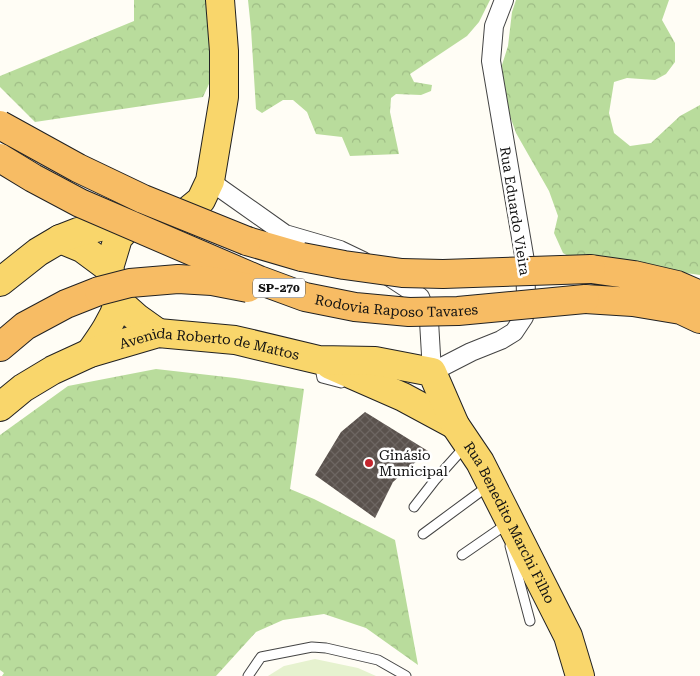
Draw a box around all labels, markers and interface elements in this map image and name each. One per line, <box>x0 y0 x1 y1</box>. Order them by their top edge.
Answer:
street label: Rua Eduardo Vieira <box>497 146 533 277</box>
road number: SP-270 <box>253 278 305 298</box>
street label: Rodovia Raposo Tavares <box>314 291 479 320</box>
street label: Avenida Roberto de Mattos <box>117 325 301 363</box>
street label: Rua Benedito Marchi Filho <box>461 439 558 606</box>
place label: Ginásio Municipal <box>379 447 448 479</box>
marker: Ginásio Municipal <box>363 457 375 469</box>

